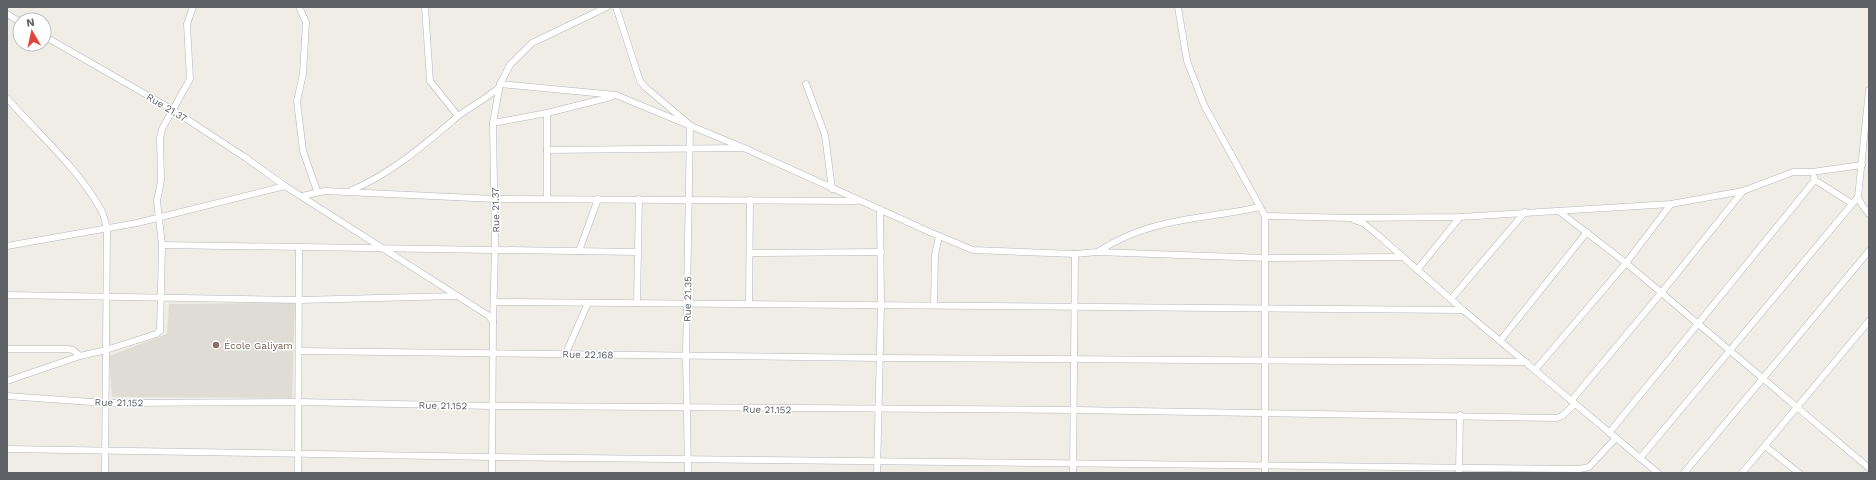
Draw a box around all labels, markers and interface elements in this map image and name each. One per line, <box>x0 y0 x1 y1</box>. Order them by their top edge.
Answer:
north arrow <box>12 12 52 52</box>
text: N <box>25 16 36 30</box>
street label: Rue 21.37 <box>144 91 189 124</box>
street label: Rue 21.37 <box>490 187 501 233</box>
street label: Rue 21.35 <box>682 276 693 322</box>
marker: École Galiyam <box>211 340 221 350</box>
place label: École Galiyam <box>224 340 293 351</box>
street label: Rue 22.168 <box>562 349 614 360</box>
street label: Rue 21.152 <box>95 397 144 408</box>
street label: Rue 21.152 <box>419 400 468 411</box>
street label: Rue 21.152 <box>743 404 792 415</box>

